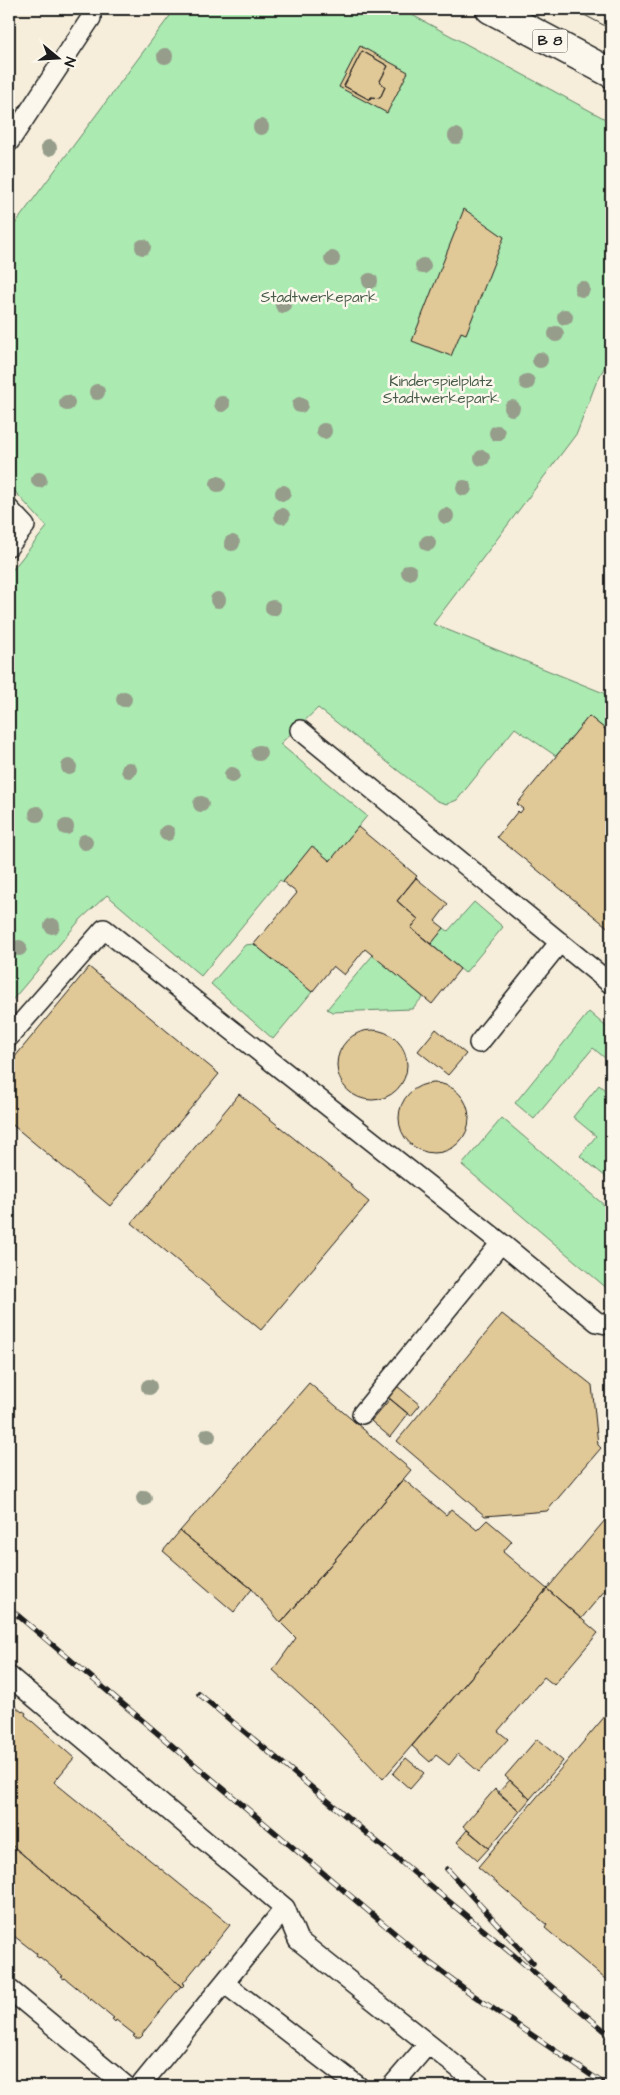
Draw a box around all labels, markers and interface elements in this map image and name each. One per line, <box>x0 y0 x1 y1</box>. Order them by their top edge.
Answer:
road number: B 8 <box>532 29 568 52</box>
north arrow <box>32 32 82 82</box>
text: N <box>58 54 80 69</box>
park label: Stadtwerkepark <box>261 287 377 308</box>
park label: Kinderspielplatz Stadtwerkepark <box>383 371 499 409</box>

